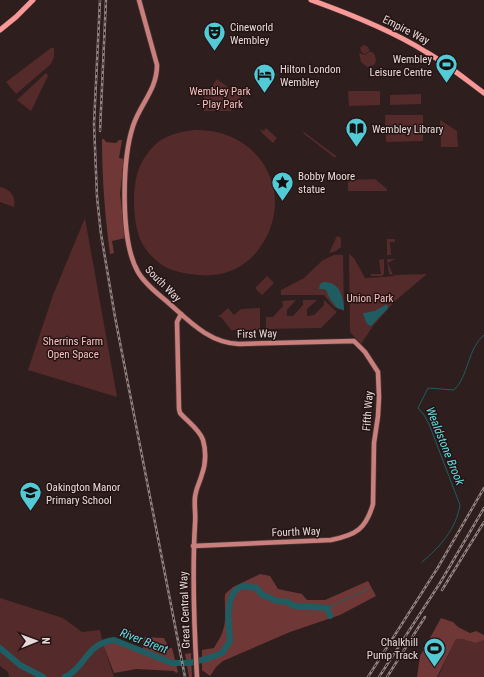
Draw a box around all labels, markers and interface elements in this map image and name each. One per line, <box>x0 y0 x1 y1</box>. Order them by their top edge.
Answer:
street label: Empire Way <box>381 13 432 47</box>
theatre icon: Cineworld Wembley <box>202 20 228 53</box>
place label: Cineworld Wembley <box>230 21 273 47</box>
sports icon: Wembley Leisure Centre <box>434 52 460 85</box>
place label: Wembley Leisure Centre <box>369 53 432 79</box>
hotel icon: Hilton London Wembley <box>251 62 277 95</box>
place label: Hilton London Wembley <box>280 63 341 89</box>
park label: Wembley Park - Play Park <box>189 85 251 111</box>
library icon: Wembley Library <box>344 116 370 149</box>
place label: Wembley Library <box>372 123 444 136</box>
place icon: Bobby Moore statue <box>270 169 296 202</box>
place label: Bobby Moore statue <box>298 170 355 196</box>
street label: South Way <box>142 263 184 305</box>
park label: Union Park <box>346 292 394 305</box>
street label: First Way <box>237 327 277 341</box>
park label: Sherrins Farm Open Space <box>43 335 103 361</box>
street label: Fifth Way <box>360 390 376 432</box>
water label: Wealdstone Brook <box>423 405 467 488</box>
school or university icon: Oakington Manor Primary School <box>18 480 44 513</box>
place label: Oakington Manor Primary School <box>46 481 121 507</box>
street label: Fourth Way <box>271 525 321 539</box>
street label: Great Central Way <box>177 571 193 649</box>
north arrow <box>16 621 56 661</box>
water label: River Brent <box>118 626 170 657</box>
sports icon: Chalkhill Pump Track <box>421 635 447 668</box>
place label: Chalkhill Pump Track <box>367 636 418 662</box>
text: N <box>39 637 52 645</box>

